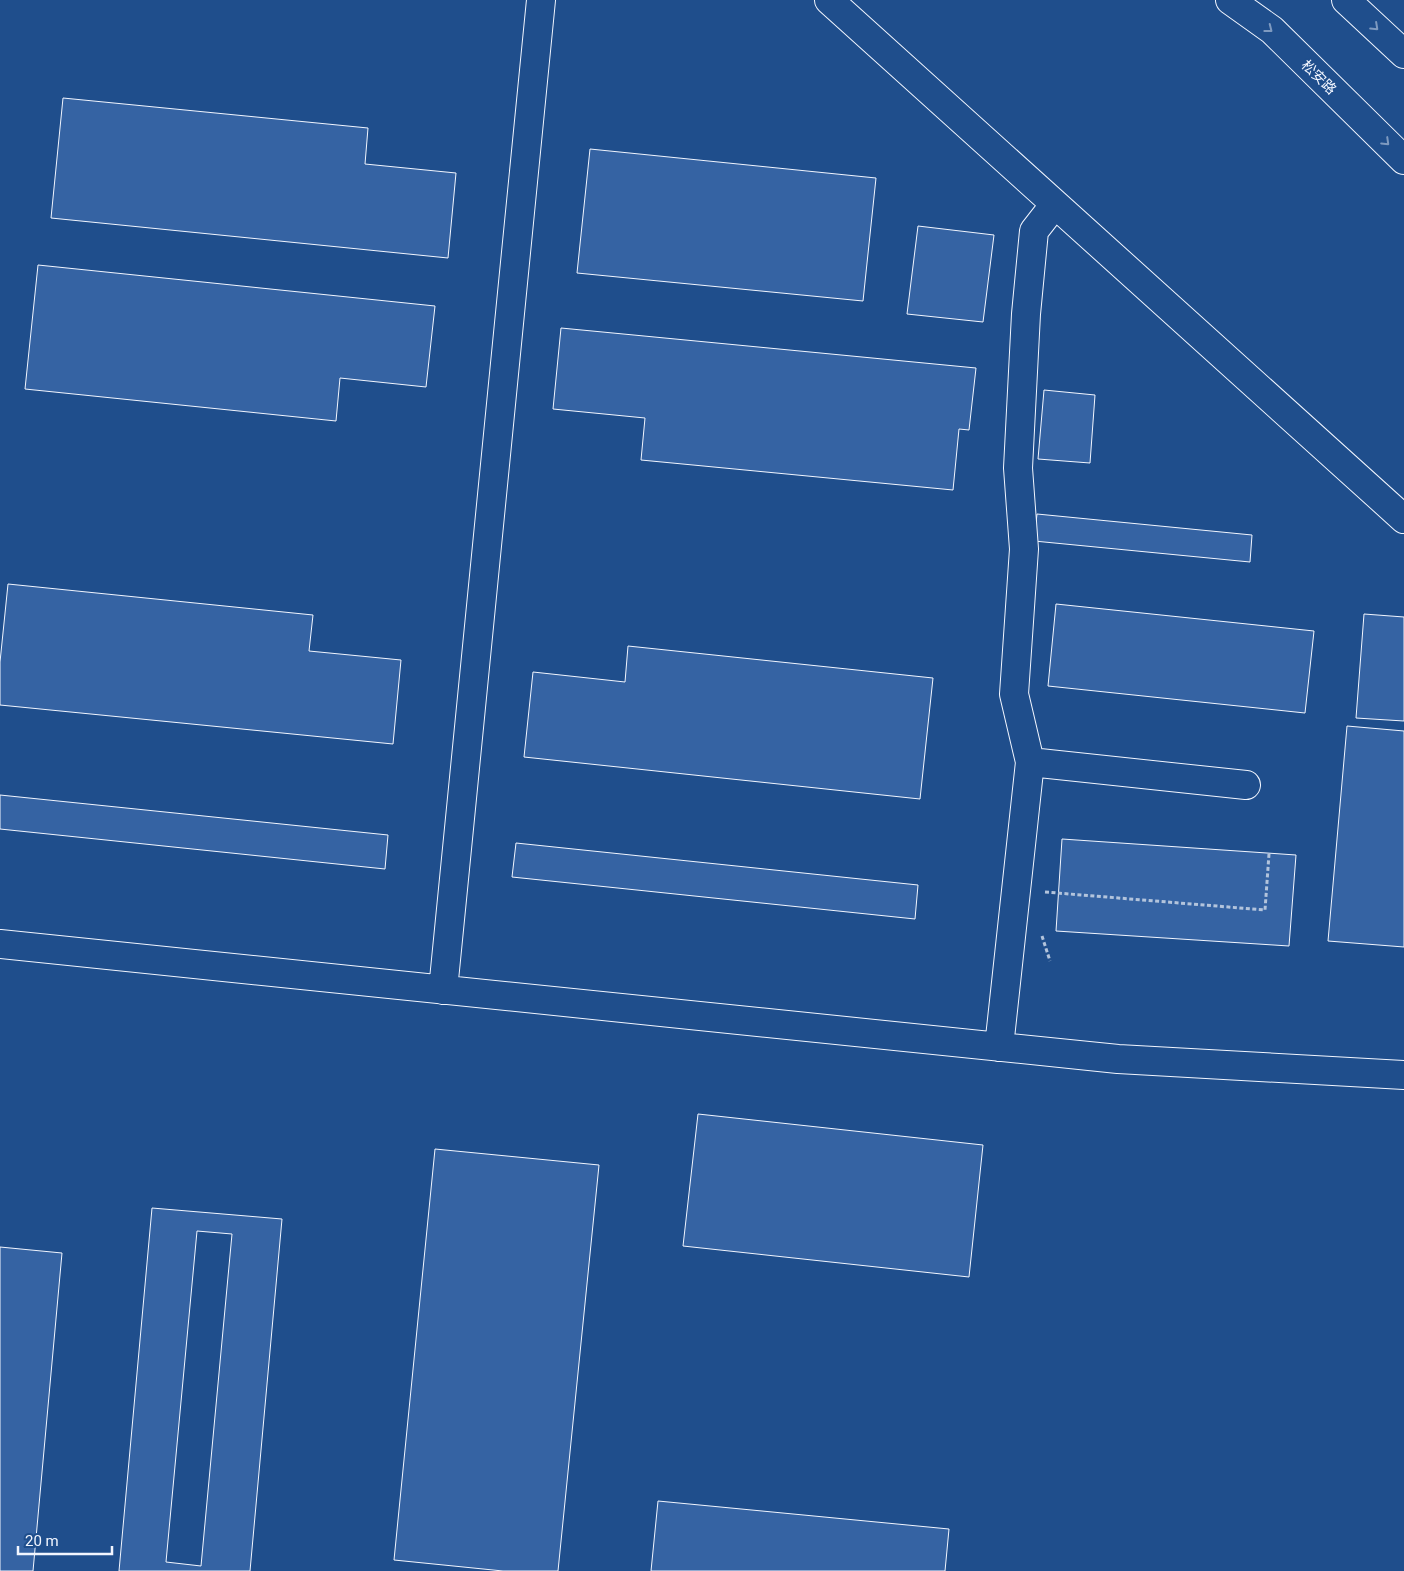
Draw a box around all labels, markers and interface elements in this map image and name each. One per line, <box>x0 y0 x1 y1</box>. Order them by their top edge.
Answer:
one-way arrow <box>1370 21 1379 30</box>
one-way arrow <box>1263 23 1272 31</box>
street label: 松安路 <box>1298 57 1340 97</box>
one-way arrow <box>1380 136 1389 145</box>
scale bar <box>18 1524 111 1556</box>
text: 20 m <box>25 1532 59 1550</box>

